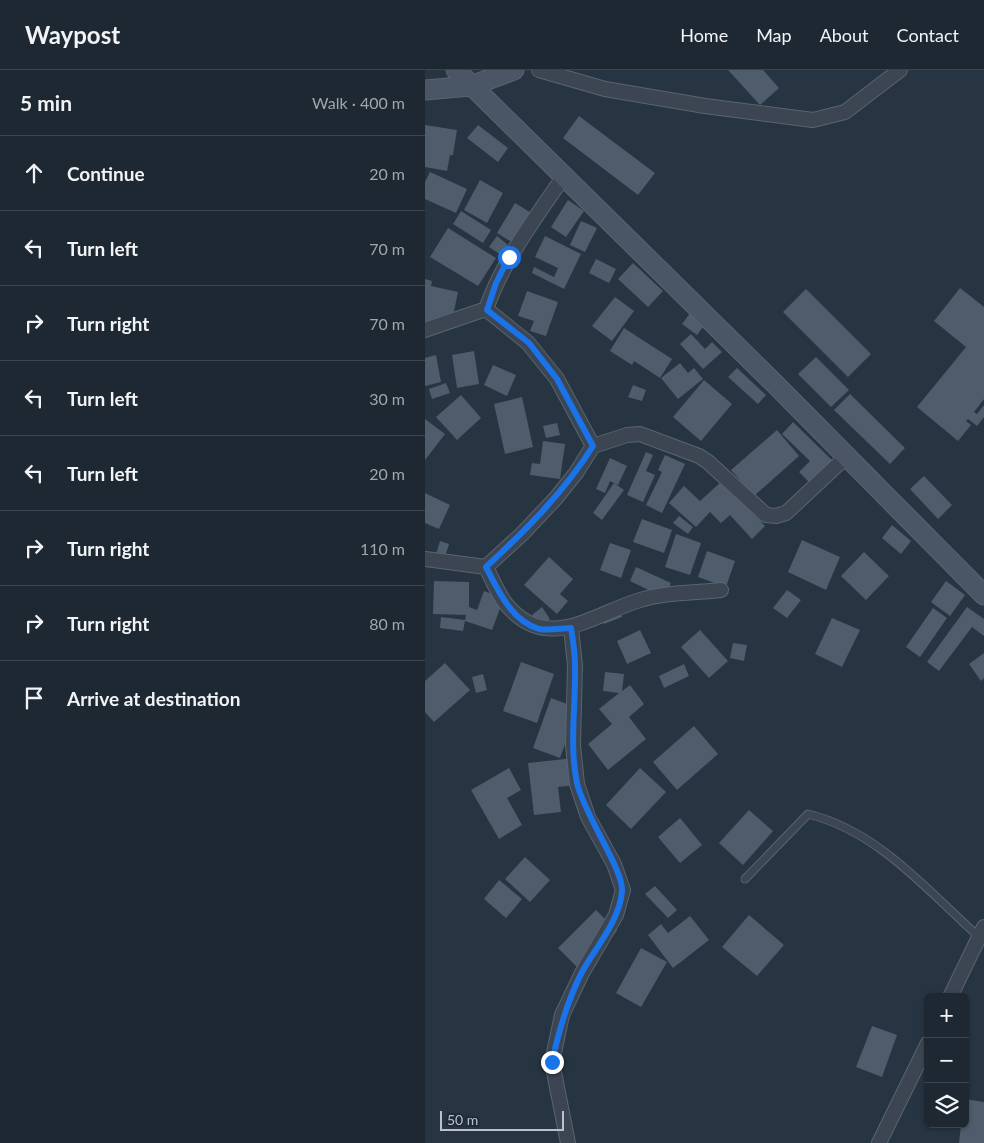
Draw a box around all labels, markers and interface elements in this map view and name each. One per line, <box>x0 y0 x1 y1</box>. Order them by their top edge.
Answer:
text: Waypost <box>25 20 120 49</box>
text: Home <box>680 24 728 46</box>
text: Map <box>756 24 792 46</box>
text: About <box>820 24 869 46</box>
text: Contact <box>897 24 959 46</box>
text: 5 min <box>20 90 72 115</box>
text: Walk · 400 m <box>312 93 405 112</box>
icon: ahead <box>20 159 48 187</box>
text: Continue <box>67 162 145 185</box>
text: 20 m <box>369 164 405 183</box>
icon: left <box>20 234 48 262</box>
text: Turn left <box>67 237 138 260</box>
text: 70 m <box>369 239 405 258</box>
route start <box>498 246 521 269</box>
icon: right <box>20 309 48 337</box>
text: Turn right <box>67 312 149 335</box>
text: 70 m <box>369 314 405 333</box>
icon: left <box>20 384 48 412</box>
text: Turn left <box>67 387 138 410</box>
text: 30 m <box>369 389 405 408</box>
icon: left <box>20 459 48 487</box>
text: Turn left <box>67 462 138 485</box>
text: 20 m <box>369 464 405 483</box>
icon: right <box>20 534 48 562</box>
text: Turn right <box>67 537 149 560</box>
text: 110 m <box>360 539 405 558</box>
icon: right <box>20 609 48 637</box>
text: Turn right <box>67 612 149 635</box>
text: 80 m <box>369 614 405 633</box>
icon: arrive <box>20 684 48 712</box>
text: Arrive at destination <box>67 687 240 710</box>
map controls <box>924 993 969 1128</box>
button: + <box>924 993 969 1038</box>
button: − <box>924 1038 969 1083</box>
route end <box>541 1051 564 1074</box>
button: layers <box>924 1083 969 1128</box>
scale bar <box>440 1108 564 1131</box>
text: 50 m <box>447 1111 478 1128</box>

